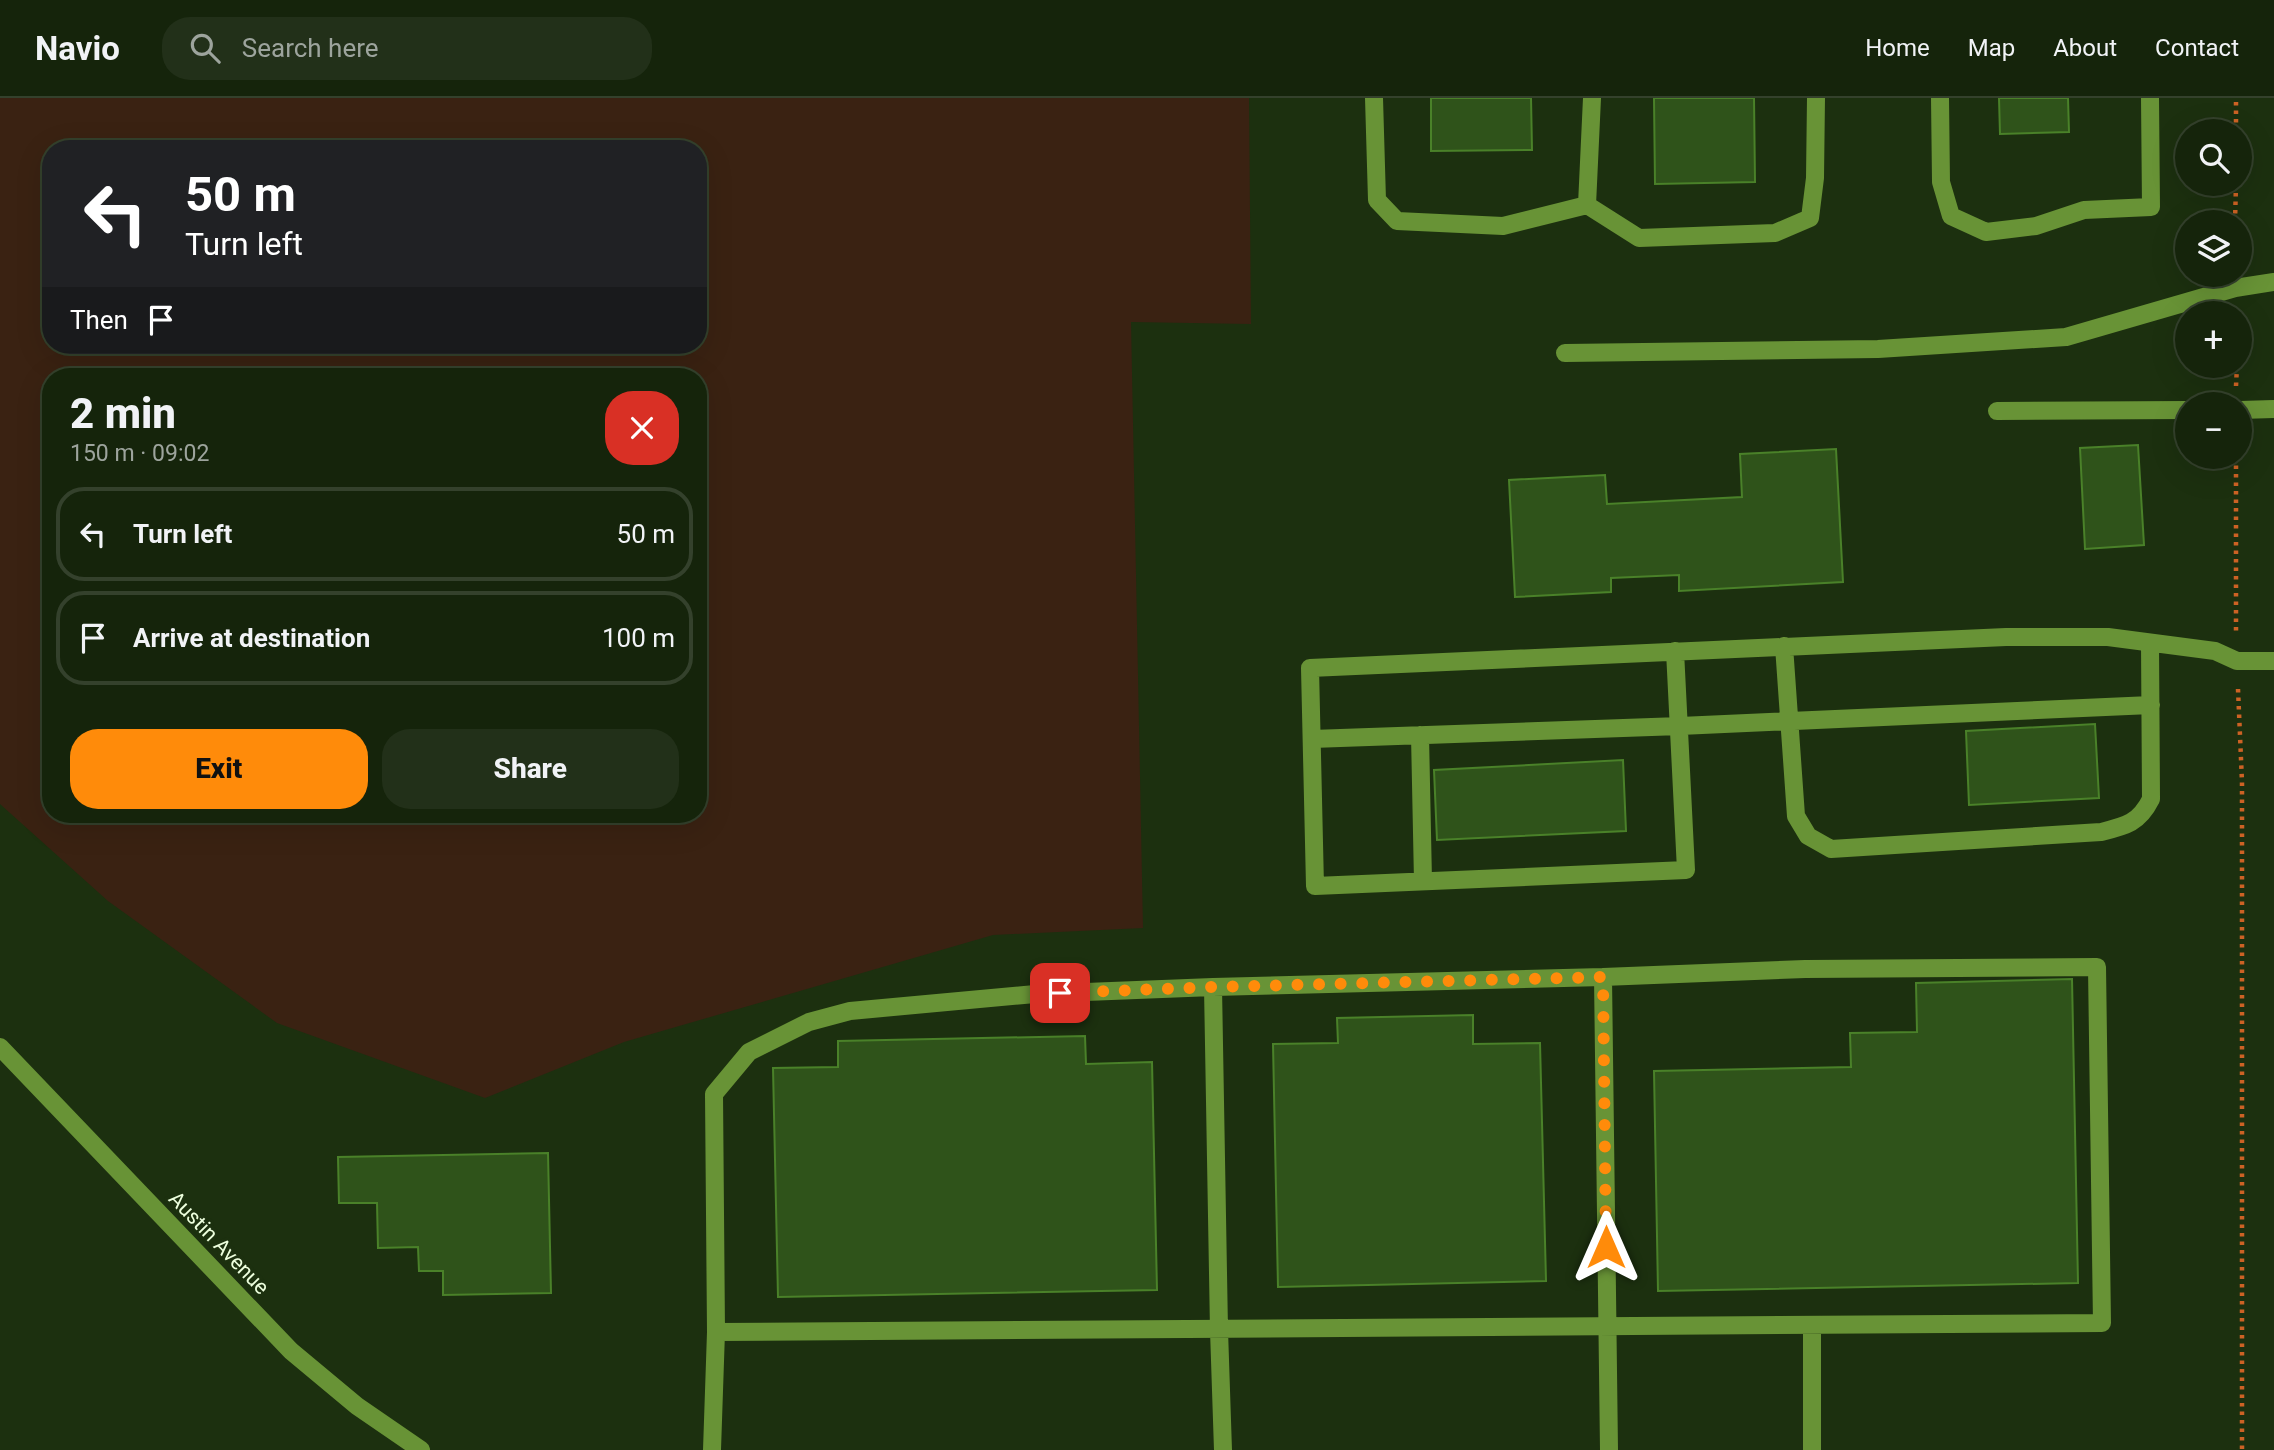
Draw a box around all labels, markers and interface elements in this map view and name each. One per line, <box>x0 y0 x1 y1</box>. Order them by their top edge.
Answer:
search box <box>162 17 652 80</box>
text: Navio <box>35 29 120 68</box>
icon: search <box>186 29 224 67</box>
text: Search here <box>242 33 379 63</box>
text: Home <box>1865 34 1930 62</box>
text: Map <box>1968 34 2015 62</box>
text: About <box>2053 34 2117 62</box>
text: Contact <box>2155 34 2239 62</box>
map controls <box>2175 119 2252 469</box>
button: search <box>2175 119 2252 196</box>
text: 50 m <box>185 166 296 223</box>
icon: left <box>70 168 161 259</box>
button: layers <box>2175 210 2252 287</box>
text: Turn left <box>185 225 303 263</box>
icon: arrive <box>142 301 180 339</box>
button: + <box>2175 301 2252 378</box>
text: Then <box>70 305 128 335</box>
text: 2 min <box>70 389 176 438</box>
button: close <box>605 391 679 465</box>
button: − <box>2175 392 2252 469</box>
text: 150 m · 09:02 <box>70 440 209 467</box>
icon: left <box>74 515 112 553</box>
text: Turn left <box>133 519 232 549</box>
text: 50 m <box>617 519 675 549</box>
icon: arrive <box>74 619 112 657</box>
text: Arrive at destination <box>133 623 370 653</box>
text: 100 m <box>602 623 675 653</box>
button: Exit <box>70 729 368 809</box>
button: Share <box>382 729 679 809</box>
pin <box>1030 963 1090 1023</box>
icon: arrive <box>1041 974 1079 1012</box>
street label: Austin Avenue <box>164 1187 274 1299</box>
position arrow <box>1569 1210 1643 1284</box>

